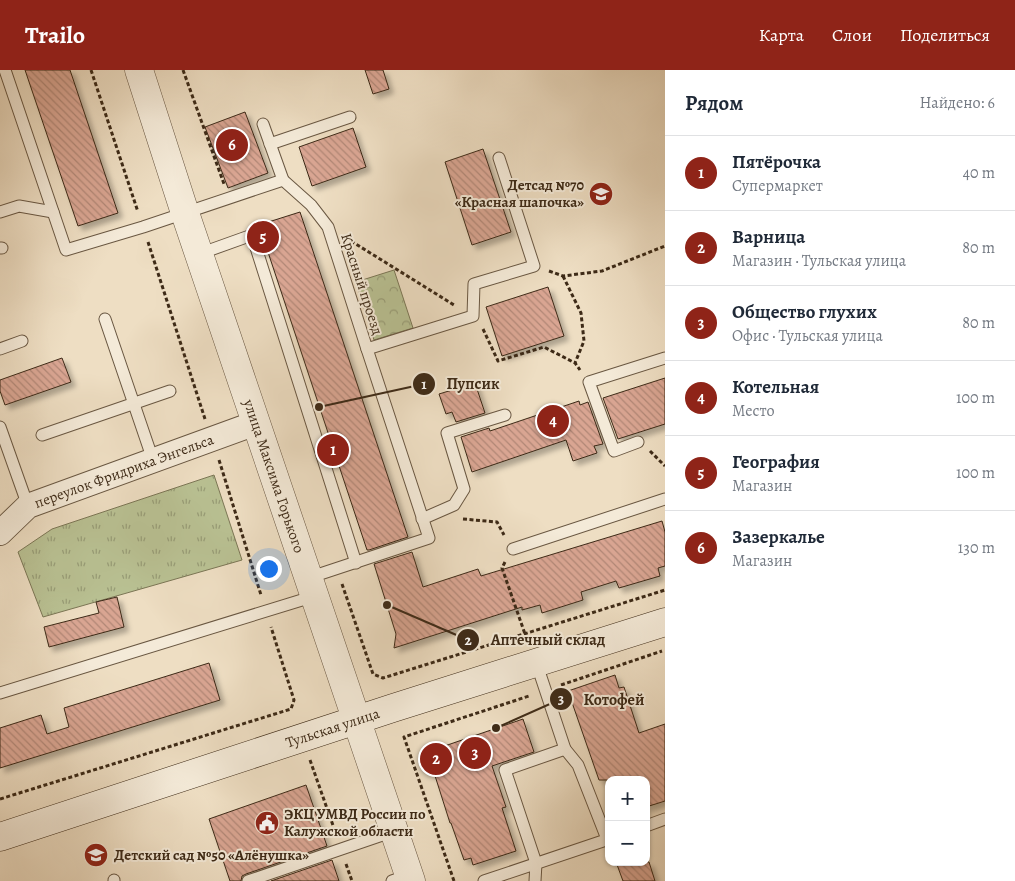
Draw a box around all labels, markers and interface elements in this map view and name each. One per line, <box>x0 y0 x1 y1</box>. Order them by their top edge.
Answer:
text: Trailo <box>25 19 85 51</box>
text: Карта <box>759 23 804 47</box>
text: Слои <box>832 23 872 47</box>
text: Поделиться <box>900 23 990 47</box>
text: Рядом <box>685 89 743 117</box>
text: Найдено: 6 <box>920 92 995 114</box>
pin: 6 <box>216 126 248 164</box>
text: Пятёрочка <box>732 149 821 175</box>
text: 1 <box>698 162 704 184</box>
text: 40 m <box>963 162 995 184</box>
place label: Детсад №70 «Красная шапочка» <box>455 175 584 212</box>
text: Супермаркет <box>732 175 823 197</box>
school or university icon: Детсад №70 «Красная шапочка» <box>588 181 614 207</box>
pin: 5 <box>247 218 279 256</box>
text: Варница <box>732 224 805 250</box>
street label: Красный проезд <box>336 231 388 337</box>
text: 2 <box>697 237 705 259</box>
text: 80 m <box>962 237 995 259</box>
text: Магазин · Тульская улица <box>732 250 906 272</box>
text: Общество глухих <box>732 299 877 325</box>
text: 3 <box>698 312 704 334</box>
text: 80 m <box>962 312 995 334</box>
text: Офис · Тульская улица <box>732 325 883 347</box>
callout: Пупсик <box>412 368 510 399</box>
text: Пупсик <box>446 373 500 395</box>
text: 1 <box>421 374 427 394</box>
text: Котельная <box>732 374 819 400</box>
text: 4 <box>697 387 705 409</box>
text: 100 m <box>956 387 995 409</box>
street label: улица Максима Горького <box>238 396 309 556</box>
text: Место <box>732 400 775 422</box>
pin: 4 <box>537 402 569 440</box>
street label: переулок Фридриха Энгельса <box>32 429 216 513</box>
pin: 1 <box>317 431 349 469</box>
text: География <box>732 449 820 475</box>
text: 5 <box>698 462 704 484</box>
text: 100 m <box>956 462 995 484</box>
text: Магазин <box>732 475 792 497</box>
text: Зазеркалье <box>732 524 825 550</box>
text: 6 <box>697 537 705 559</box>
text: 130 m <box>958 537 995 559</box>
text: Магазин <box>732 550 792 572</box>
your location <box>256 556 282 582</box>
callout: Аптечный склад <box>456 624 615 655</box>
text: Аптечный склад <box>490 629 605 651</box>
text: 2 <box>464 630 472 650</box>
callout: Котофей <box>549 683 654 714</box>
text: 3 <box>558 689 564 709</box>
text: Котофей <box>584 689 644 711</box>
street label: Тульская улица <box>283 703 382 753</box>
pin: 3 <box>459 734 491 772</box>
pin: 2 <box>420 740 452 778</box>
map controls <box>605 776 650 866</box>
button: + <box>605 776 650 821</box>
place label: ЭКЦ УМВД России по Калужской области <box>284 804 426 841</box>
public building icon: ЭКЦ УМВД России по Калужской области <box>254 810 280 836</box>
button: − <box>605 821 650 866</box>
school or university icon: Детский сад №50 «Алёнушка» <box>83 842 109 868</box>
place label: Детский сад №50 «Алёнушка» <box>114 845 309 865</box>

